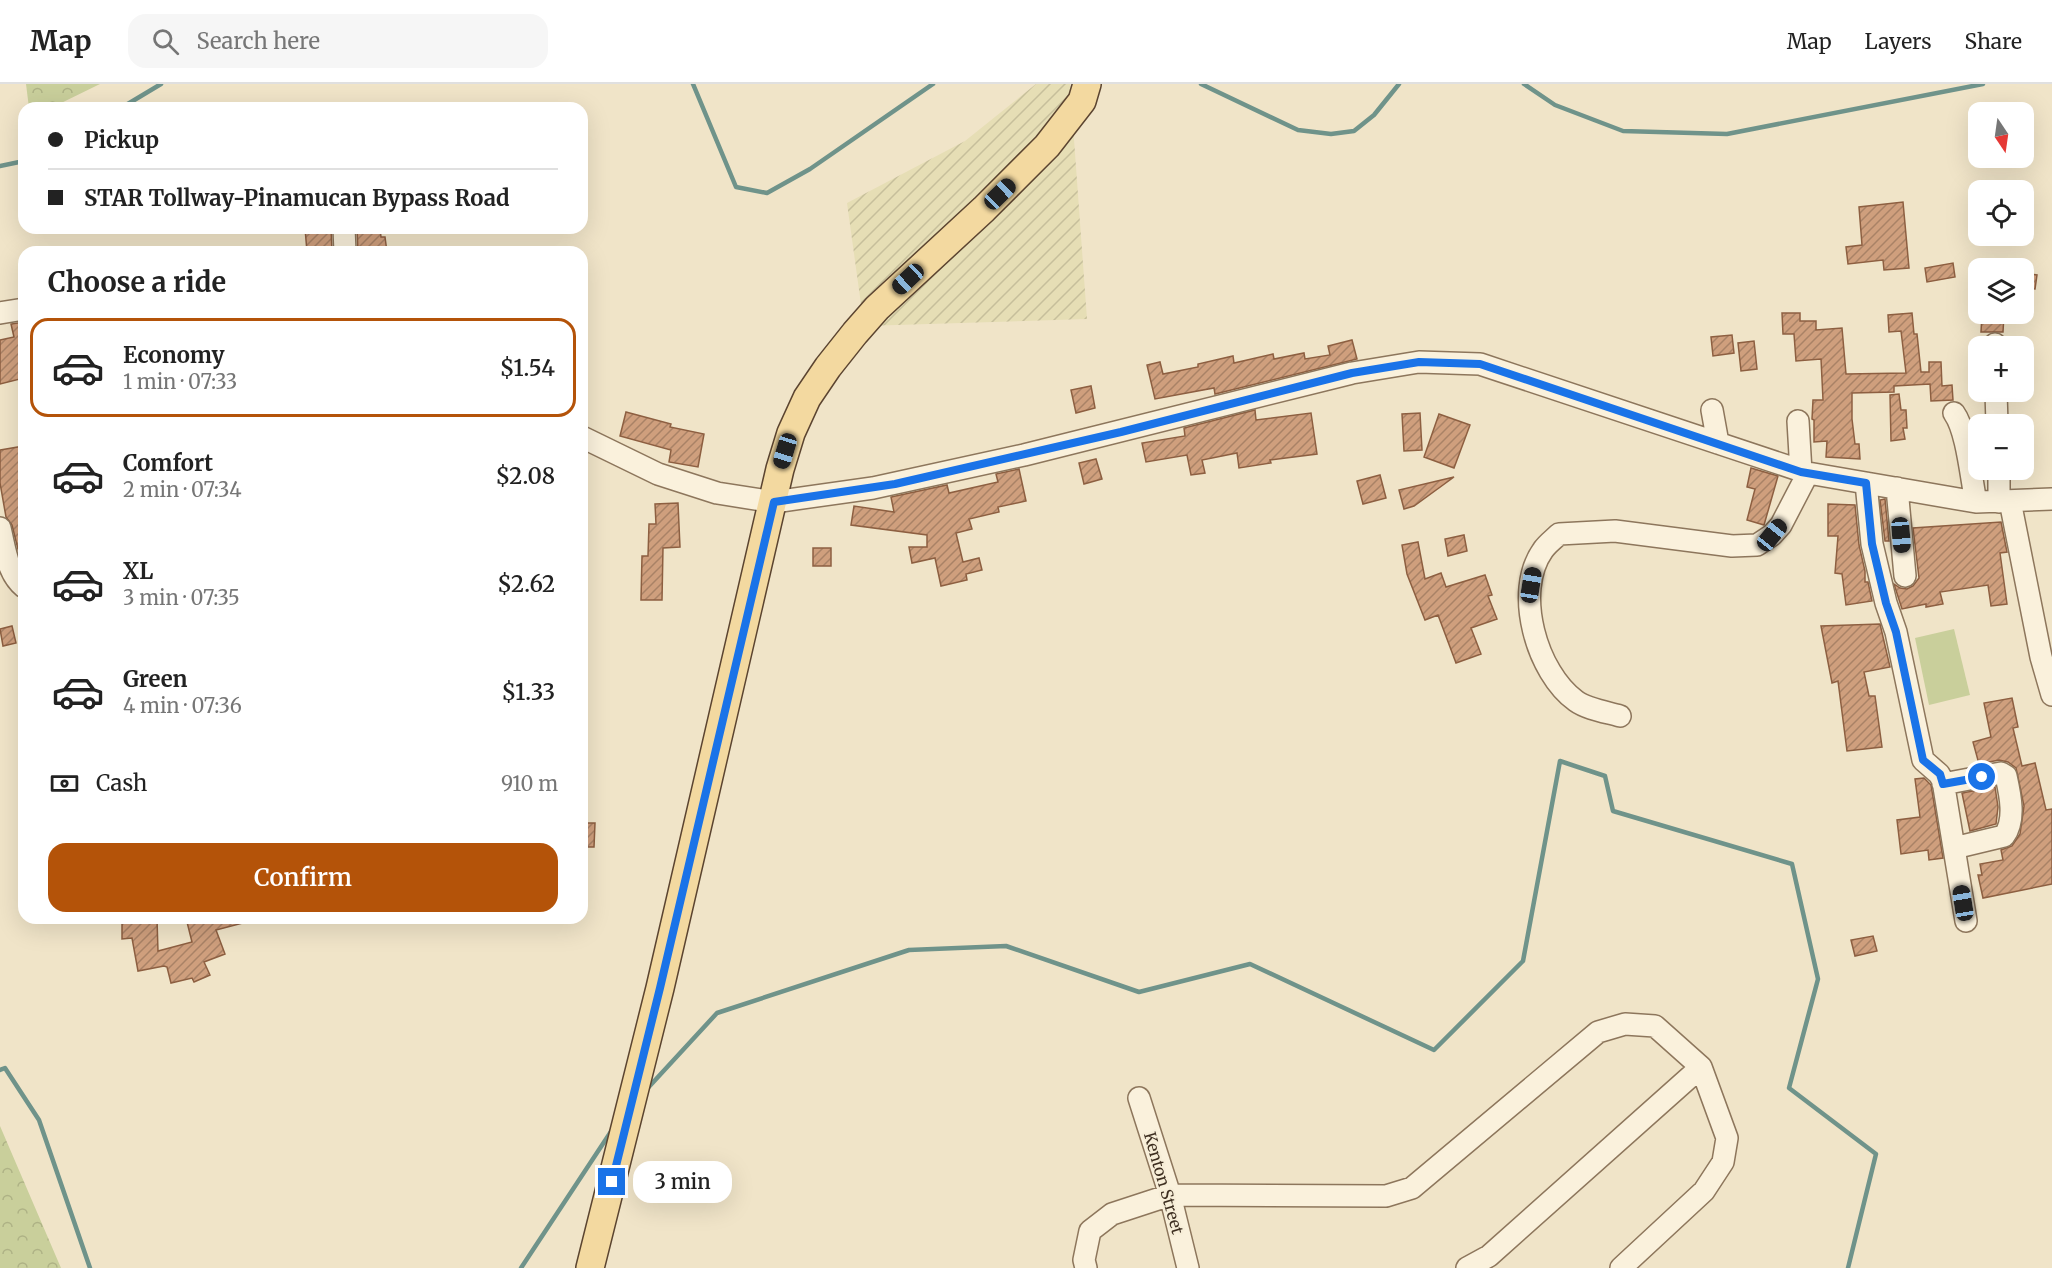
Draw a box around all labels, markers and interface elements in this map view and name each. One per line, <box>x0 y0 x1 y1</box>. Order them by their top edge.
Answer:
search box <box>128 14 548 68</box>
text: Map <box>30 23 92 59</box>
icon: search <box>149 25 182 58</box>
text: Search here <box>197 27 320 55</box>
text: Map <box>1787 28 1832 55</box>
text: Layers <box>1865 28 1932 55</box>
text: Share <box>1965 28 2022 55</box>
north arrow <box>1968 102 2034 168</box>
map controls <box>1968 102 2034 480</box>
text: Pickup <box>84 126 159 154</box>
car <box>981 175 1019 213</box>
button: locate <box>1968 180 2034 246</box>
text: STAR Tollway-Pinamucan Bypass Road <box>84 184 510 212</box>
button: layers <box>1968 258 2034 324</box>
car <box>889 260 927 298</box>
text: Choose a ride <box>48 265 226 299</box>
button: + <box>1968 336 2034 402</box>
icon: car <box>51 341 105 395</box>
text: Economy <box>123 341 224 369</box>
text: $1.54 <box>500 354 555 382</box>
text: 1 min · 07:33 <box>123 369 237 394</box>
button: − <box>1968 414 2034 480</box>
car <box>771 431 799 471</box>
icon: car <box>51 449 105 503</box>
text: Comfort <box>123 449 213 477</box>
text: $2.08 <box>495 462 555 490</box>
text: 2 min · 07:34 <box>123 477 242 502</box>
car <box>1754 515 1790 555</box>
car <box>1890 516 1912 554</box>
icon: car <box>51 557 105 611</box>
text: XL <box>123 557 153 585</box>
car <box>1519 566 1543 604</box>
text: $2.62 <box>497 570 555 598</box>
text: 3 min · 07:35 <box>123 585 240 610</box>
icon: car <box>51 665 105 719</box>
text: Green <box>123 665 187 693</box>
text: $1.33 <box>502 678 555 706</box>
text: 4 min · 07:36 <box>123 693 242 718</box>
route start <box>1968 763 1995 790</box>
icon: cash <box>48 767 81 800</box>
text: Cash <box>96 769 147 797</box>
text: 910 m <box>501 771 558 796</box>
button: Confirm <box>48 843 558 912</box>
car <box>1951 884 1975 922</box>
street label: Kenton Street <box>1140 1130 1188 1237</box>
callout: 3 min <box>633 1161 732 1203</box>
route end <box>598 1168 625 1195</box>
text: 3 min <box>654 1169 711 1194</box>

